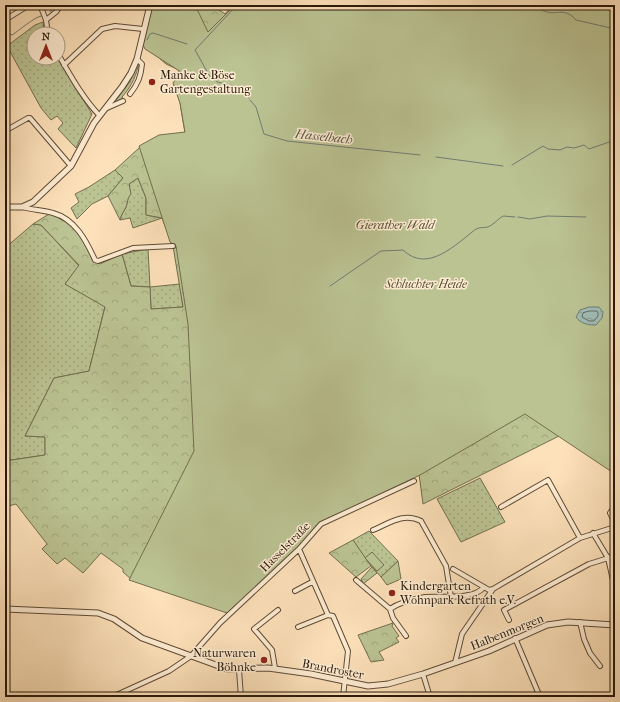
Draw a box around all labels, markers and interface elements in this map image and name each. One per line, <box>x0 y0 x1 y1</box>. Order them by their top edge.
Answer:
north arrow <box>26 26 66 66</box>
text: N <box>42 30 51 43</box>
place label: Manke & Böse Gartengestaltung <box>160 68 251 96</box>
marker: Manke & Böse Gartengestaltung <box>147 77 157 87</box>
water label: Hasselbach <box>294 126 354 147</box>
park label: Gierather Wald <box>356 218 436 232</box>
park label: Schluchter Heide <box>384 277 468 291</box>
street label: Hasselstraße <box>257 519 313 575</box>
place label: Kindergarten Wohnpark Refrath e.V. <box>399 579 516 607</box>
marker: Kindergarten Wohnpark Refrath e.V. <box>387 588 397 598</box>
street label: Halbenmorgen <box>468 611 546 653</box>
place label: Naturwaren Böhnke <box>193 646 256 674</box>
marker: Naturwaren Böhnke <box>259 655 269 665</box>
street label: Brandroster <box>301 656 366 682</box>

